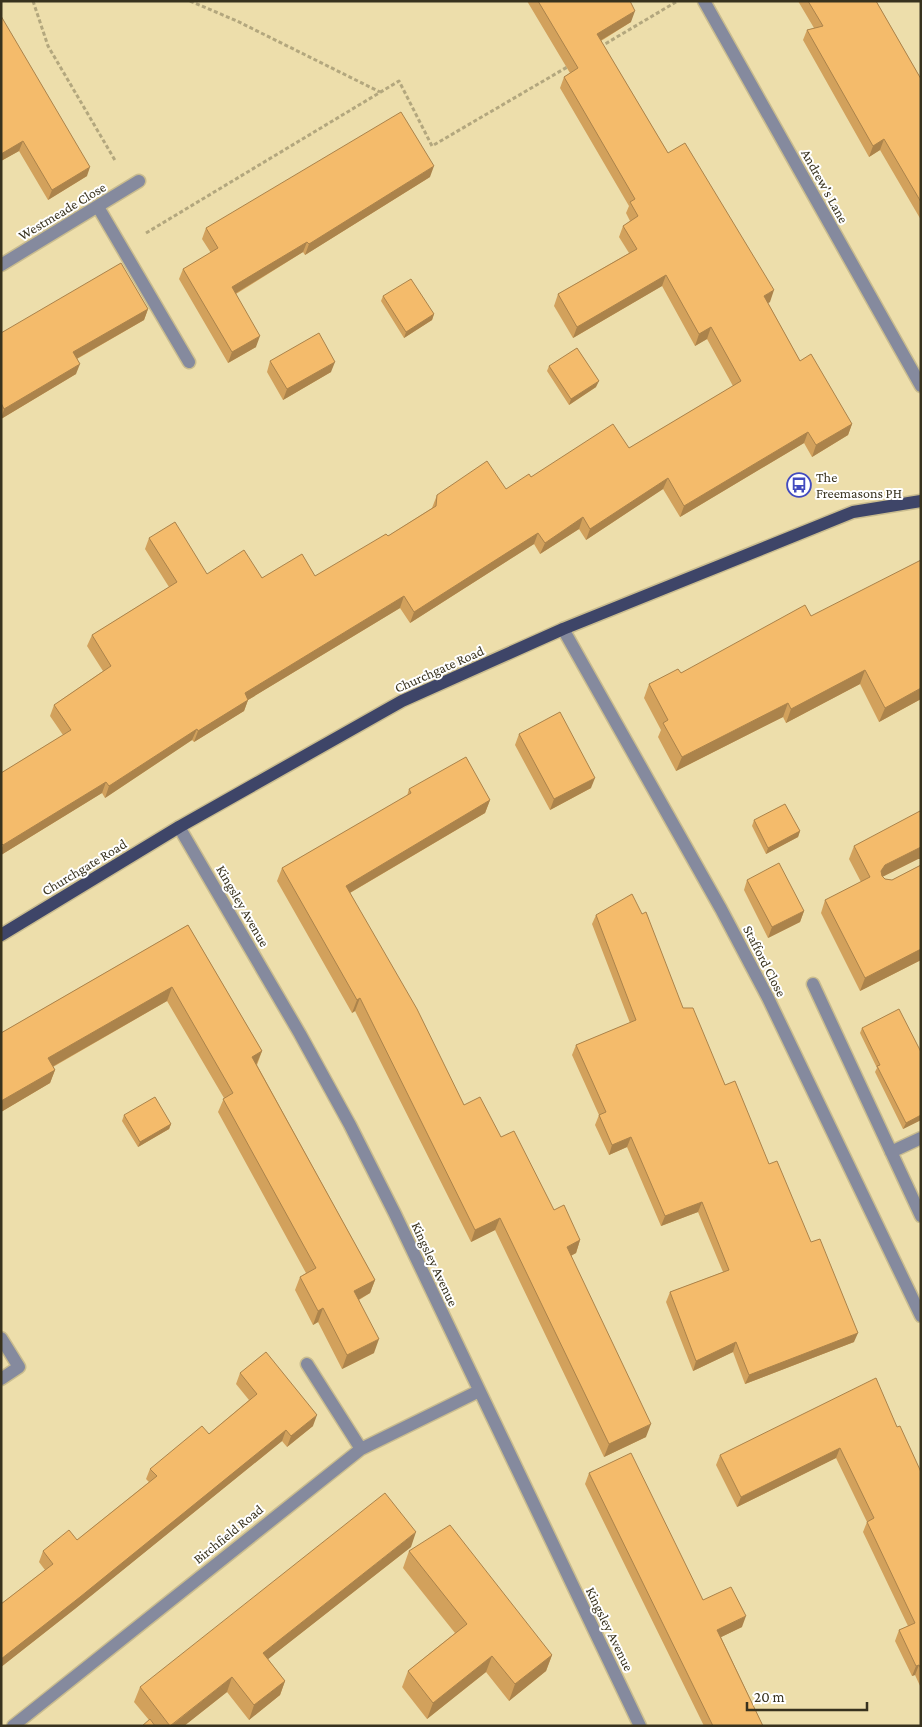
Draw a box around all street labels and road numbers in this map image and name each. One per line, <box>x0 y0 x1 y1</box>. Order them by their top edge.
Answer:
street label: Andrew's Lane <box>798 146 852 226</box>
street label: Westmeade Close <box>15 179 109 243</box>
street label: Churchgate Road <box>392 642 487 696</box>
street label: Churchgate Road <box>39 835 130 899</box>
street label: Kingsley Avenue <box>213 862 273 950</box>
street label: Stafford Close <box>740 923 790 999</box>
street label: Kingsley Avenue <box>408 1219 462 1309</box>
street label: Birchfield Road <box>190 1501 267 1567</box>
street label: Kingsley Avenue <box>583 1584 637 1674</box>

